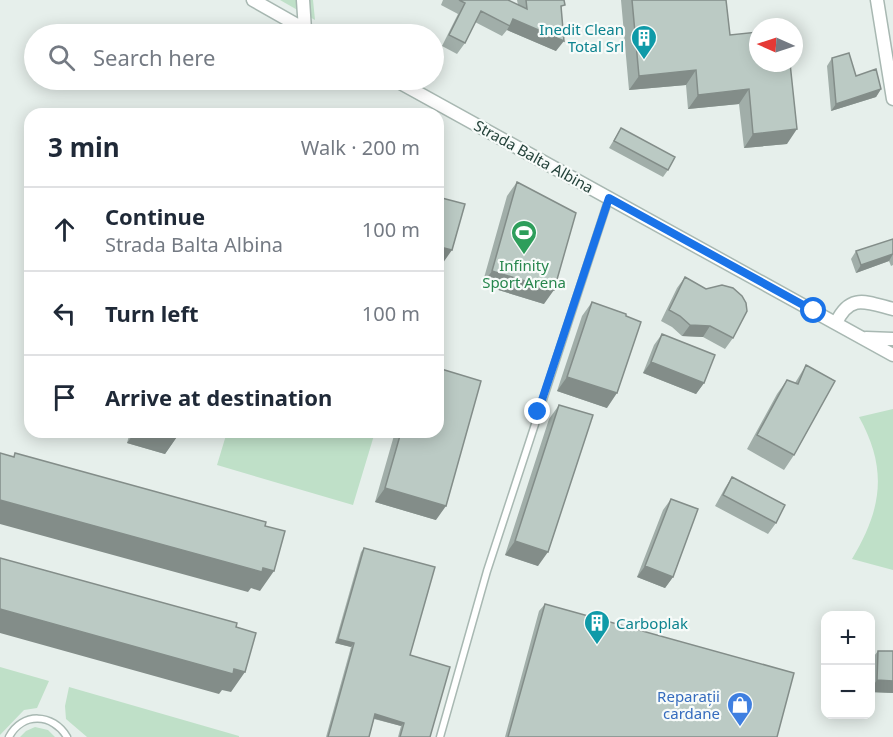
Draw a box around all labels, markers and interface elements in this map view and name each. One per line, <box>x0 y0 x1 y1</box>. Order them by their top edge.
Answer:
north arrow <box>749 18 803 72</box>
place label: Inedit Clean Total Srl <box>539 19 624 56</box>
building icon: Inedit Clean Total Srl <box>629 23 659 61</box>
search box <box>24 24 444 90</box>
icon: search <box>45 41 78 74</box>
text: Search here <box>93 42 215 72</box>
street label: Strada Balta Albina <box>471 115 597 197</box>
text: 3 min <box>48 129 120 165</box>
text: Walk · 200 m <box>301 134 420 161</box>
text: Continue <box>105 201 205 231</box>
icon: ahead <box>48 213 81 246</box>
text: 100 m <box>362 216 420 243</box>
sports icon: Infinity Sport Arena <box>509 218 539 256</box>
text: Strada Balta Albina <box>105 231 283 258</box>
place label: Infinity Sport Arena <box>482 255 566 292</box>
icon: left <box>48 297 81 330</box>
route start <box>800 297 826 323</box>
text: Turn left <box>105 298 199 328</box>
text: 100 m <box>362 300 420 327</box>
icon: arrive <box>48 381 81 414</box>
text: Arrive at destination <box>105 382 332 412</box>
route end <box>524 398 550 424</box>
building icon: Carboplak <box>582 608 612 646</box>
map controls <box>821 611 875 719</box>
button: + <box>821 611 875 665</box>
place label: Carboplak <box>616 613 688 633</box>
button: − <box>821 665 875 719</box>
place label: Reparații cardane <box>657 686 720 723</box>
shop icon: Reparații cardane <box>725 690 755 728</box>

